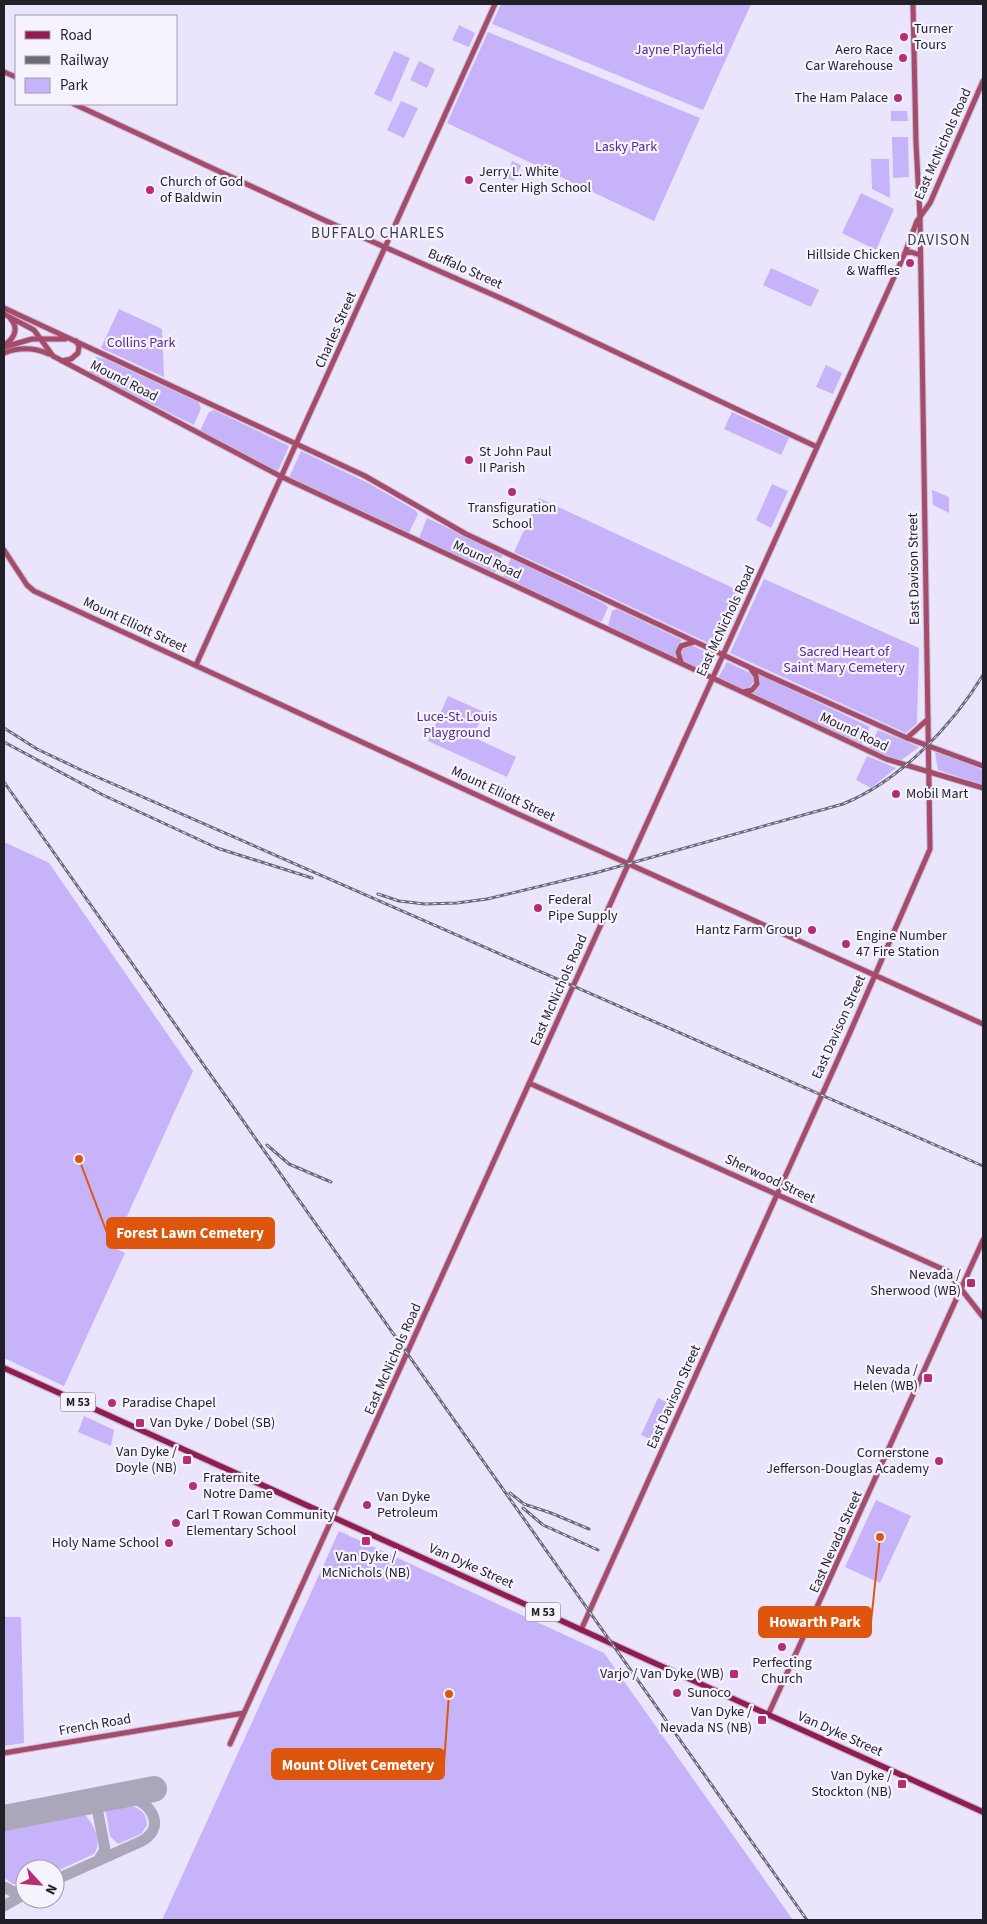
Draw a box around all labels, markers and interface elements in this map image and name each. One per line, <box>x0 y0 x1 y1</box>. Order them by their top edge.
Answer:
legend <box>15 15 178 105</box>
place label: Turner Tours <box>914 19 953 55</box>
text: Road <box>60 25 92 46</box>
marker: Turner Tours <box>898 31 910 43</box>
park label: Jayne Playfield <box>635 40 723 60</box>
place label: Aero Race Car Warehouse <box>805 40 893 76</box>
text: Railway <box>60 50 109 71</box>
marker: Aero Race Car Warehouse <box>897 52 909 64</box>
text: Park <box>60 75 89 96</box>
street label: East McNichols Road <box>909 85 977 203</box>
place label: The Ham Palace <box>795 88 888 108</box>
marker: The Ham Palace <box>892 92 904 104</box>
park label: Lasky Park <box>595 137 657 157</box>
place label: Jerry L. White Center High School <box>479 162 591 198</box>
place label: Church of God of Baldwin <box>160 172 243 208</box>
marker: Jerry L. White Center High School <box>463 174 475 186</box>
marker: Church of God of Baldwin <box>144 184 156 196</box>
district label: BUFFALO CHARLES <box>311 223 445 244</box>
district label: DAVISON <box>907 230 971 251</box>
street label: Buffalo Street <box>425 244 506 294</box>
place label: Hillside Chicken & Waffles <box>807 245 900 281</box>
marker: Hillside Chicken & Waffles <box>904 257 916 269</box>
street label: Charles Street <box>310 288 362 371</box>
park label: Collins Park <box>107 333 175 353</box>
street label: Mound Road <box>87 355 161 407</box>
place label: St John Paul II Parish <box>479 442 552 478</box>
marker: St John Paul II Parish <box>463 454 475 466</box>
marker: Transfiguration School <box>506 486 518 498</box>
place label: Transfiguration School <box>468 498 556 534</box>
street label: East Davison Street <box>903 512 925 625</box>
street label: Mound Road <box>449 535 525 585</box>
street label: East McNichols Road <box>691 562 761 680</box>
street label: Mount Elliott Street <box>80 592 191 658</box>
park label: Sacred Heart of Saint Mary Cemetery <box>783 642 905 678</box>
park label: Luce-St. Louis Playground <box>417 707 498 743</box>
street label: Mound Road <box>816 707 892 757</box>
street label: Mount Elliott Street <box>448 761 559 827</box>
place label: Mobil Mart <box>906 784 968 804</box>
marker: Mobil Mart <box>890 788 902 800</box>
place label: Federal Pipe Supply <box>548 890 618 926</box>
marker: Federal Pipe Supply <box>532 902 544 914</box>
place label: Hantz Farm Group <box>696 920 802 940</box>
marker: Hantz Farm Group <box>806 924 818 936</box>
place label: Engine Number 47 Fire Station <box>856 926 947 962</box>
street label: East McNichols Road <box>525 931 593 1049</box>
marker: Engine Number 47 Fire Station <box>840 938 852 950</box>
street label: East Davison Street <box>807 971 871 1082</box>
street label: Sherwood Street <box>721 1149 819 1209</box>
callout: Forest Lawn Cemetery <box>107 1218 274 1248</box>
text: Forest Lawn Cemetery <box>116 1223 264 1244</box>
place label: Nevada / Sherwood (WB) <box>870 1265 961 1301</box>
marker: Nevada / Sherwood (WB) <box>965 1277 977 1289</box>
street label: East McNichols Road <box>359 1300 427 1418</box>
street label: East Davison Street <box>642 1341 706 1452</box>
place label: Nevada / Helen (WB) <box>853 1360 918 1396</box>
marker: Nevada / Helen (WB) <box>922 1372 934 1384</box>
road number: M 53 <box>60 1392 96 1411</box>
place label: Paradise Chapel <box>122 1393 216 1413</box>
marker: Paradise Chapel <box>106 1397 118 1409</box>
place label: Van Dyke / Dobel (SB) <box>150 1413 275 1433</box>
marker: Van Dyke / Dobel (SB) <box>134 1417 146 1429</box>
place label: Van Dyke / Doyle (NB) <box>115 1442 177 1478</box>
place label: Cornerstone Jefferson-Douglas Academy <box>766 1443 929 1479</box>
marker: Van Dyke / Doyle (NB) <box>181 1454 193 1466</box>
marker: Cornerstone Jefferson-Douglas Academy <box>933 1455 945 1467</box>
place label: Fraternite Notre Dame <box>203 1468 273 1504</box>
marker: Fraternite Notre Dame <box>187 1480 199 1492</box>
place label: Van Dyke Petroleum <box>377 1487 438 1523</box>
street label: East Nevada Street <box>805 1488 868 1596</box>
marker: Van Dyke Petroleum <box>361 1499 373 1511</box>
place label: Carl T Rowan Community Elementary School <box>186 1505 335 1541</box>
marker: Carl T Rowan Community Elementary School <box>170 1517 182 1529</box>
place label: Holy Name School <box>52 1533 159 1553</box>
marker: Van Dyke / McNichols (NB) <box>360 1535 372 1547</box>
marker: Holy Name School <box>163 1537 175 1549</box>
street label: Van Dyke Street <box>425 1538 517 1594</box>
place label: Van Dyke / McNichols (NB) <box>322 1547 410 1583</box>
road number: M 53 <box>526 1602 560 1621</box>
callout: Howarth Park <box>759 1607 871 1637</box>
text: Howarth Park <box>769 1612 862 1633</box>
marker: Perfecting Church <box>776 1641 788 1653</box>
place label: Perfecting Church <box>752 1653 812 1689</box>
place label: Varjo / Van Dyke (WB) <box>600 1664 724 1684</box>
marker: Varjo / Van Dyke (WB) <box>728 1668 740 1680</box>
place label: Sunoco <box>687 1683 731 1703</box>
marker: Sunoco <box>671 1687 683 1699</box>
place label: Van Dyke / Nevada NS (NB) <box>660 1702 752 1738</box>
street label: Van Dyke Street <box>794 1706 886 1762</box>
street label: French Road <box>57 1709 133 1741</box>
marker: Van Dyke / Nevada NS (NB) <box>756 1714 768 1726</box>
callout: Mount Olivet Cemetery <box>272 1749 444 1779</box>
text: Mount Olivet Cemetery <box>282 1755 434 1776</box>
place label: Van Dyke / Stockton (NB) <box>811 1766 892 1802</box>
marker: Van Dyke / Stockton (NB) <box>896 1778 908 1790</box>
north arrow <box>15 1859 65 1909</box>
text: N <box>40 1881 62 1898</box>

